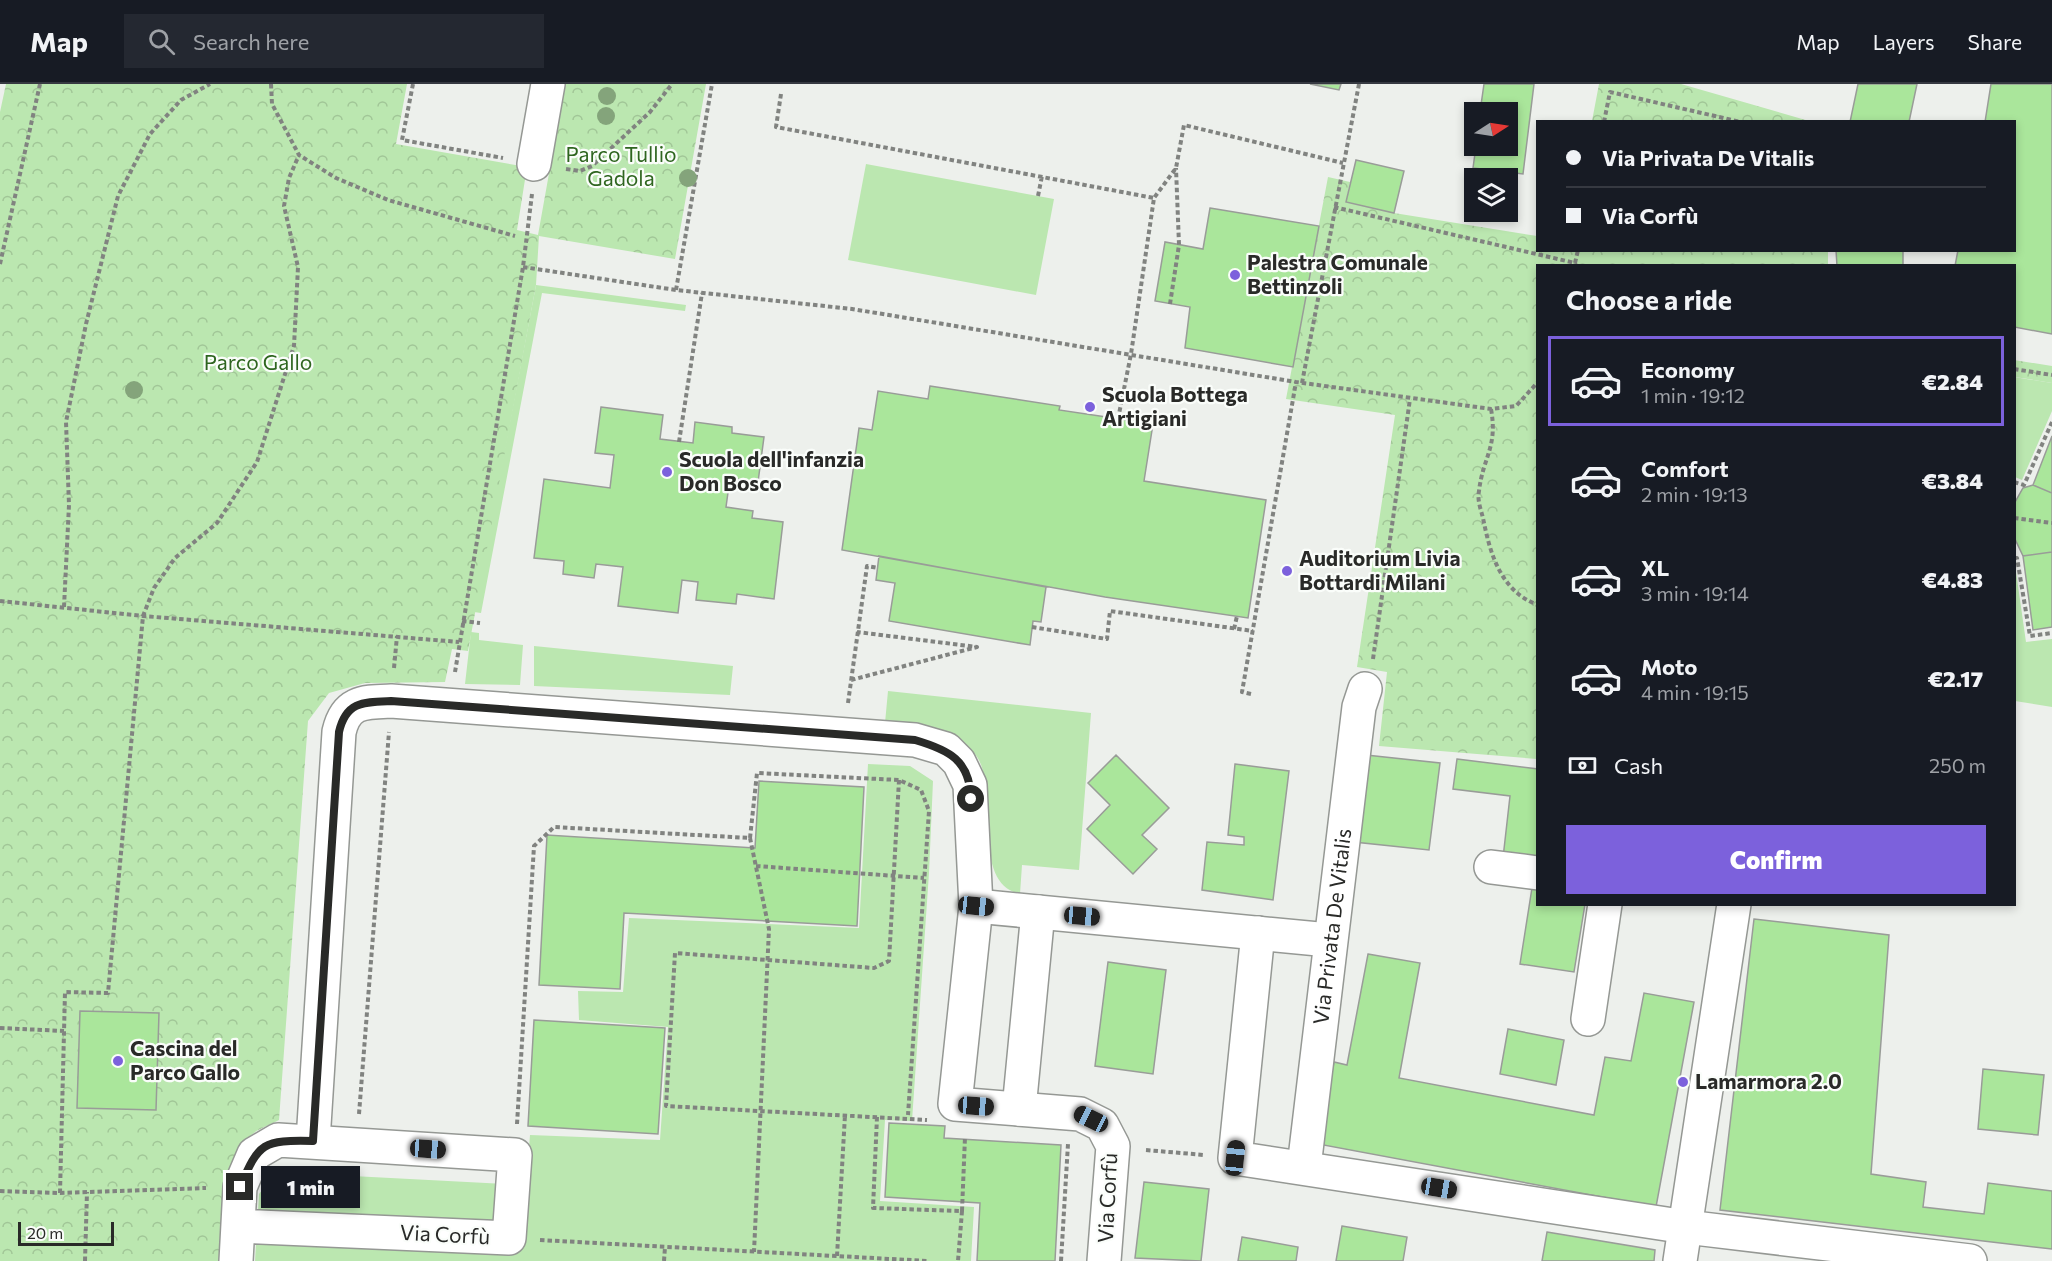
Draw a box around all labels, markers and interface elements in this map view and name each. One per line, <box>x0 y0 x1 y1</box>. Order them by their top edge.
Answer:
search box <box>124 14 544 68</box>
text: Map <box>30 24 88 58</box>
icon: search <box>145 25 178 58</box>
text: Search here <box>193 28 309 55</box>
text: Map <box>1796 29 1840 54</box>
text: Layers <box>1873 29 1935 54</box>
text: Share <box>1968 29 2022 54</box>
north arrow <box>1464 102 1518 156</box>
map controls <box>1464 102 1518 222</box>
park label: Parco Tullio Gadola <box>565 141 677 190</box>
text: Via Privata De Vitalis <box>1602 144 1814 171</box>
button: layers <box>1464 168 1518 222</box>
text: Via Corfù <box>1602 202 1698 229</box>
place label: Palestra Comunale Bettinzoli <box>1247 249 1428 298</box>
marker: Palestra Comunale Bettinzoli <box>1228 268 1242 282</box>
text: Choose a ride <box>1566 283 1732 316</box>
park label: Parco Gallo <box>204 349 312 374</box>
icon: car <box>1569 354 1623 408</box>
text: Economy <box>1641 356 1735 383</box>
text: €2.84 <box>1921 368 1983 395</box>
place label: Scuola Bottega Artigiani <box>1102 381 1248 430</box>
text: 1 min · 19:12 <box>1641 383 1745 407</box>
marker: Scuola Bottega Artigiani <box>1083 400 1097 414</box>
place label: Scuola dell'infanzia Don Bosco <box>679 446 864 495</box>
icon: car <box>1569 453 1623 507</box>
text: Comfort <box>1641 455 1729 482</box>
marker: Scuola dell'infanzia Don Bosco <box>660 465 674 479</box>
text: €3.84 <box>1921 467 1983 494</box>
text: 2 min · 19:13 <box>1641 482 1748 506</box>
place label: Auditorium Livia Bottardi Milani <box>1299 545 1461 594</box>
icon: car <box>1569 552 1623 606</box>
text: XL <box>1641 554 1669 581</box>
marker: Auditorium Livia Bottardi Milani <box>1280 564 1294 578</box>
text: €4.83 <box>1921 566 1983 593</box>
text: 3 min · 19:14 <box>1641 581 1749 605</box>
icon: car <box>1569 651 1623 705</box>
text: Moto <box>1641 653 1697 680</box>
text: €2.17 <box>1928 665 1983 692</box>
text: 4 min · 19:15 <box>1641 680 1749 704</box>
icon: cash <box>1566 749 1599 782</box>
text: Cash <box>1614 752 1663 779</box>
text: 250 m <box>1929 753 1986 777</box>
route start <box>957 785 984 812</box>
button: Confirm <box>1566 825 1986 894</box>
street label: Via Privata De Vitalis <box>1307 827 1355 1026</box>
car <box>957 895 995 917</box>
car <box>1063 905 1101 927</box>
place label: Cascina del Parco Gallo <box>130 1035 240 1084</box>
marker: Cascina del Parco Gallo <box>111 1054 125 1068</box>
place label: Lamarmora 2.0 <box>1695 1068 1842 1093</box>
marker: Lamarmora 2.0 <box>1676 1075 1690 1089</box>
car <box>957 1096 995 1116</box>
car <box>1071 1103 1111 1135</box>
car <box>409 1139 447 1159</box>
car <box>1224 1139 1246 1177</box>
street label: Via Corfù <box>1092 1152 1121 1244</box>
callout: 1 min <box>261 1166 360 1208</box>
route end <box>226 1173 253 1200</box>
text: 1 min <box>286 1175 335 1199</box>
car <box>1420 1176 1458 1200</box>
scale bar <box>18 1219 114 1246</box>
street label: Via Corfù <box>399 1219 491 1248</box>
text: 20 m <box>27 1223 63 1242</box>

